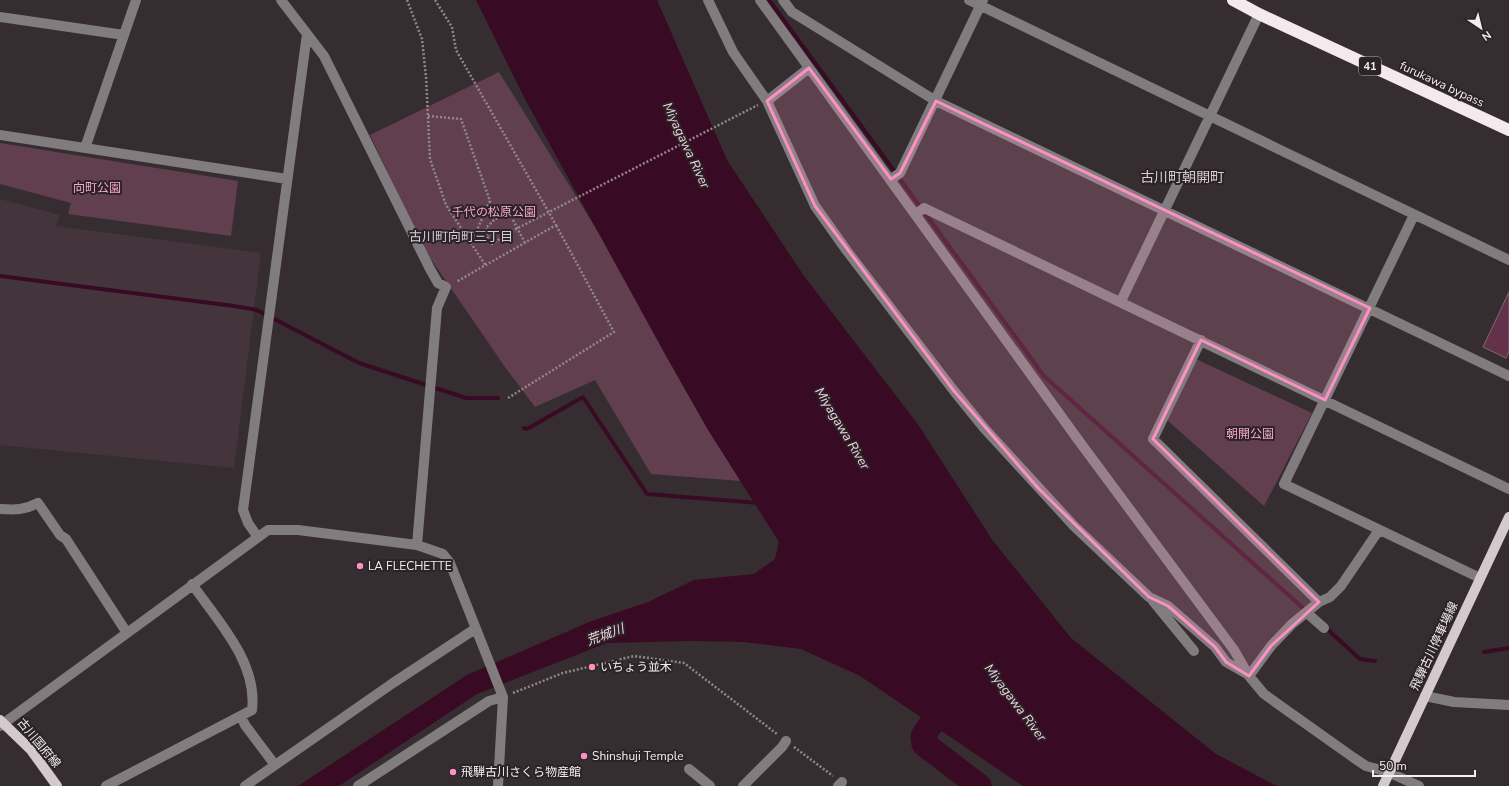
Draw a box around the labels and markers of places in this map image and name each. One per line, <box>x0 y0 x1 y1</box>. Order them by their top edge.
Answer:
place label: LA FLECHETTE <box>368 558 452 574</box>
marker: LA FLECHETTE <box>355 561 365 571</box>
place label: いちょう並木 <box>600 659 672 675</box>
marker: いちょう並木 <box>587 662 597 672</box>
place label: Shinshuji Temple <box>592 748 684 764</box>
marker: Shinshuji Temple <box>579 751 589 761</box>
place label: 飛騨古川さくら物産館 <box>461 764 581 780</box>
marker: 飛騨古川さくら物産館 <box>448 767 458 777</box>

